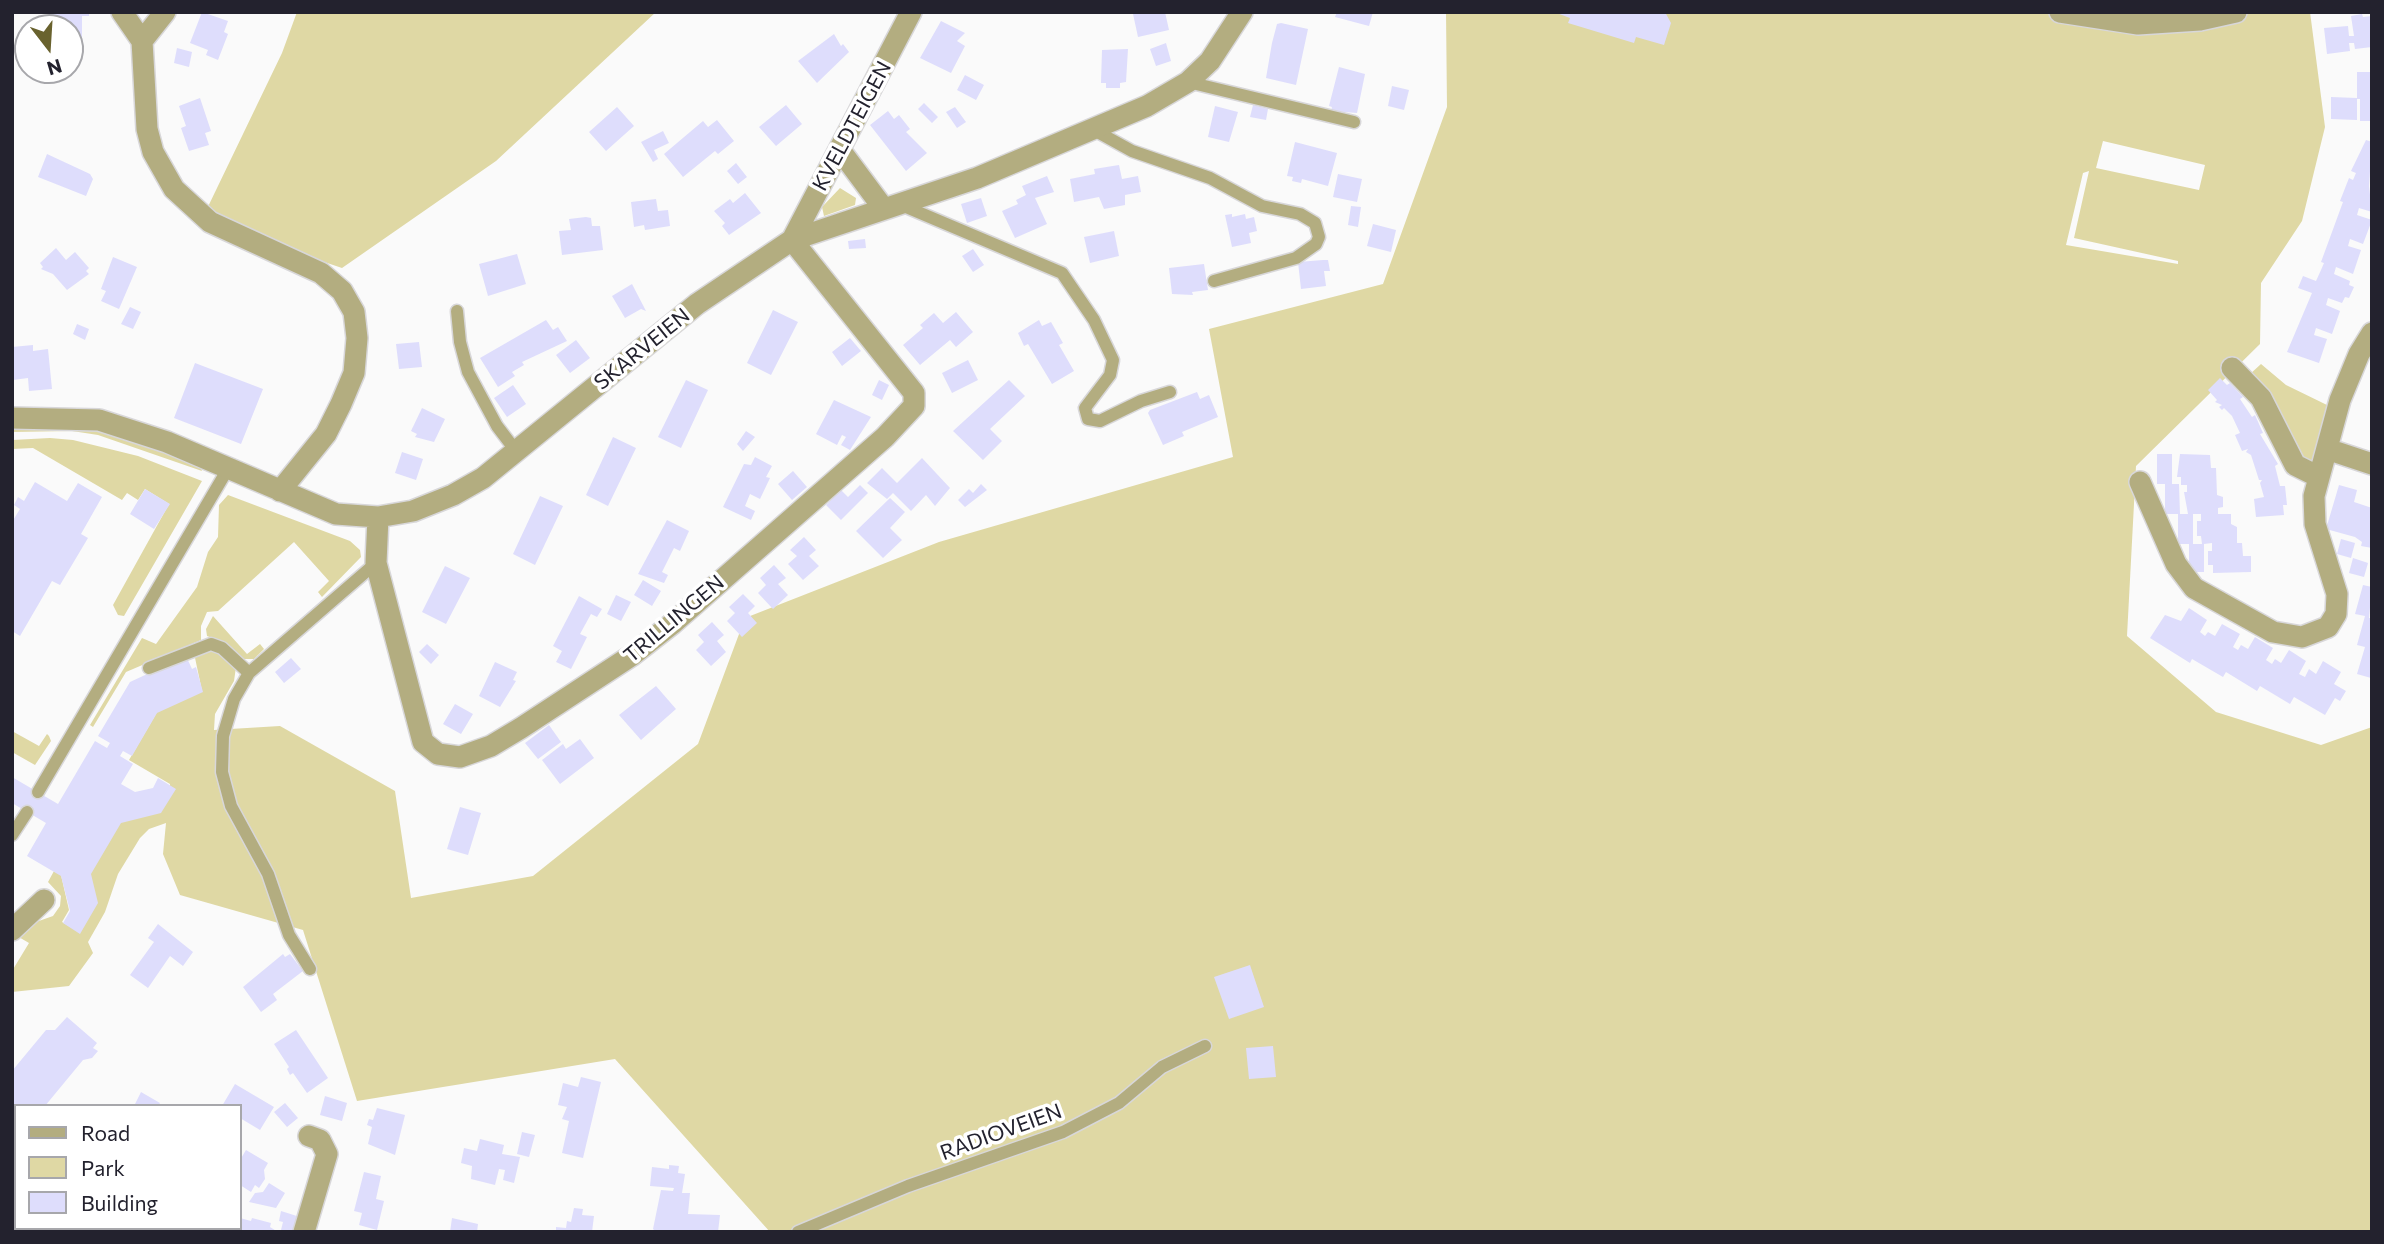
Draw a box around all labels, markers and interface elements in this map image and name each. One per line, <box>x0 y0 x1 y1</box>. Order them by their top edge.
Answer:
north arrow <box>14 14 84 84</box>
text: N <box>45 55 65 81</box>
street label: KVELDTEIGEN <box>807 57 897 195</box>
street label: SKARVEIEN <box>589 303 695 395</box>
street label: TRILLINGEN <box>619 570 729 668</box>
street label: RADIOVEIEN <box>937 1098 1065 1166</box>
legend <box>14 1104 242 1230</box>
text: Road <box>81 1120 130 1145</box>
text: Park <box>81 1155 125 1180</box>
text: Building <box>81 1190 158 1215</box>

